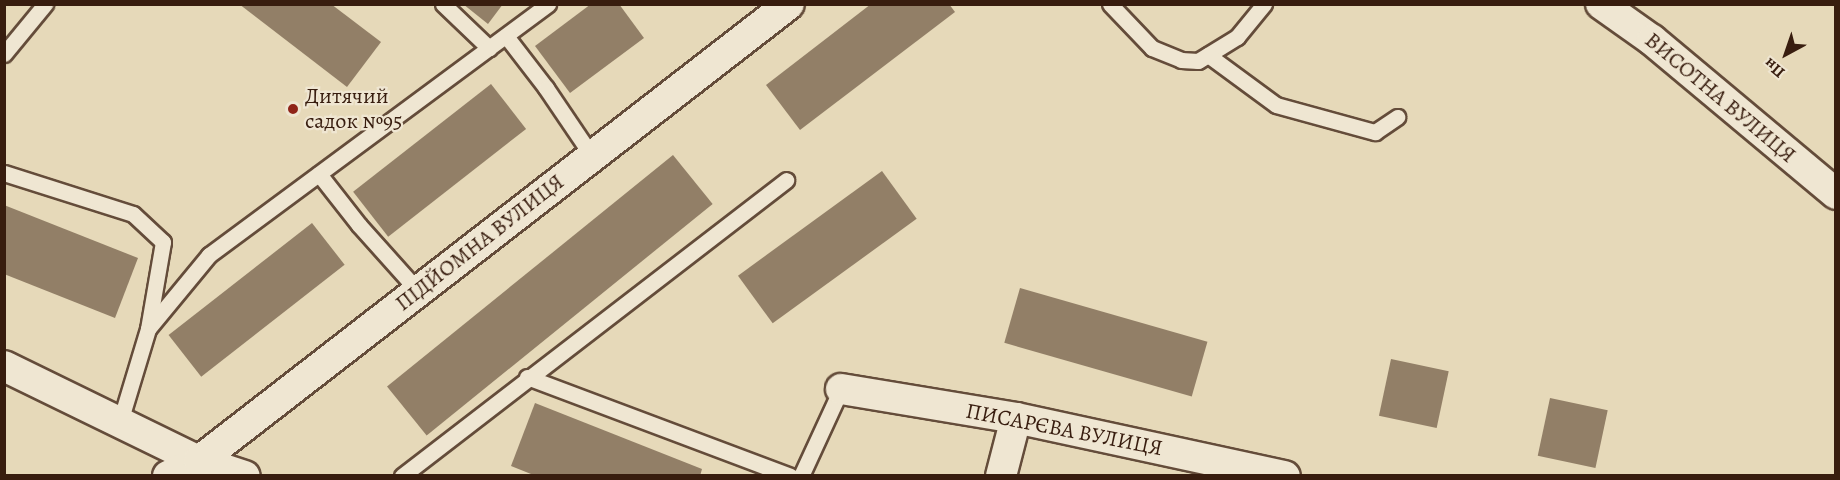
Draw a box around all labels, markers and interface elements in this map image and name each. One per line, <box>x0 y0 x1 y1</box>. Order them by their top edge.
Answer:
north arrow <box>1756 24 1816 84</box>
street label: ВИСОТНА ВУЛИЦЯ <box>1639 27 1801 169</box>
text: Пн <box>1759 53 1790 83</box>
place label: Дитячий садок №95 <box>305 83 403 134</box>
marker: Дитячий садок №95 <box>286 102 300 116</box>
street label: ПІДЙОМНА ВУЛИЦЯ <box>390 169 570 317</box>
street label: ПИСАРЄВА ВУЛИЦЯ <box>963 398 1165 462</box>

